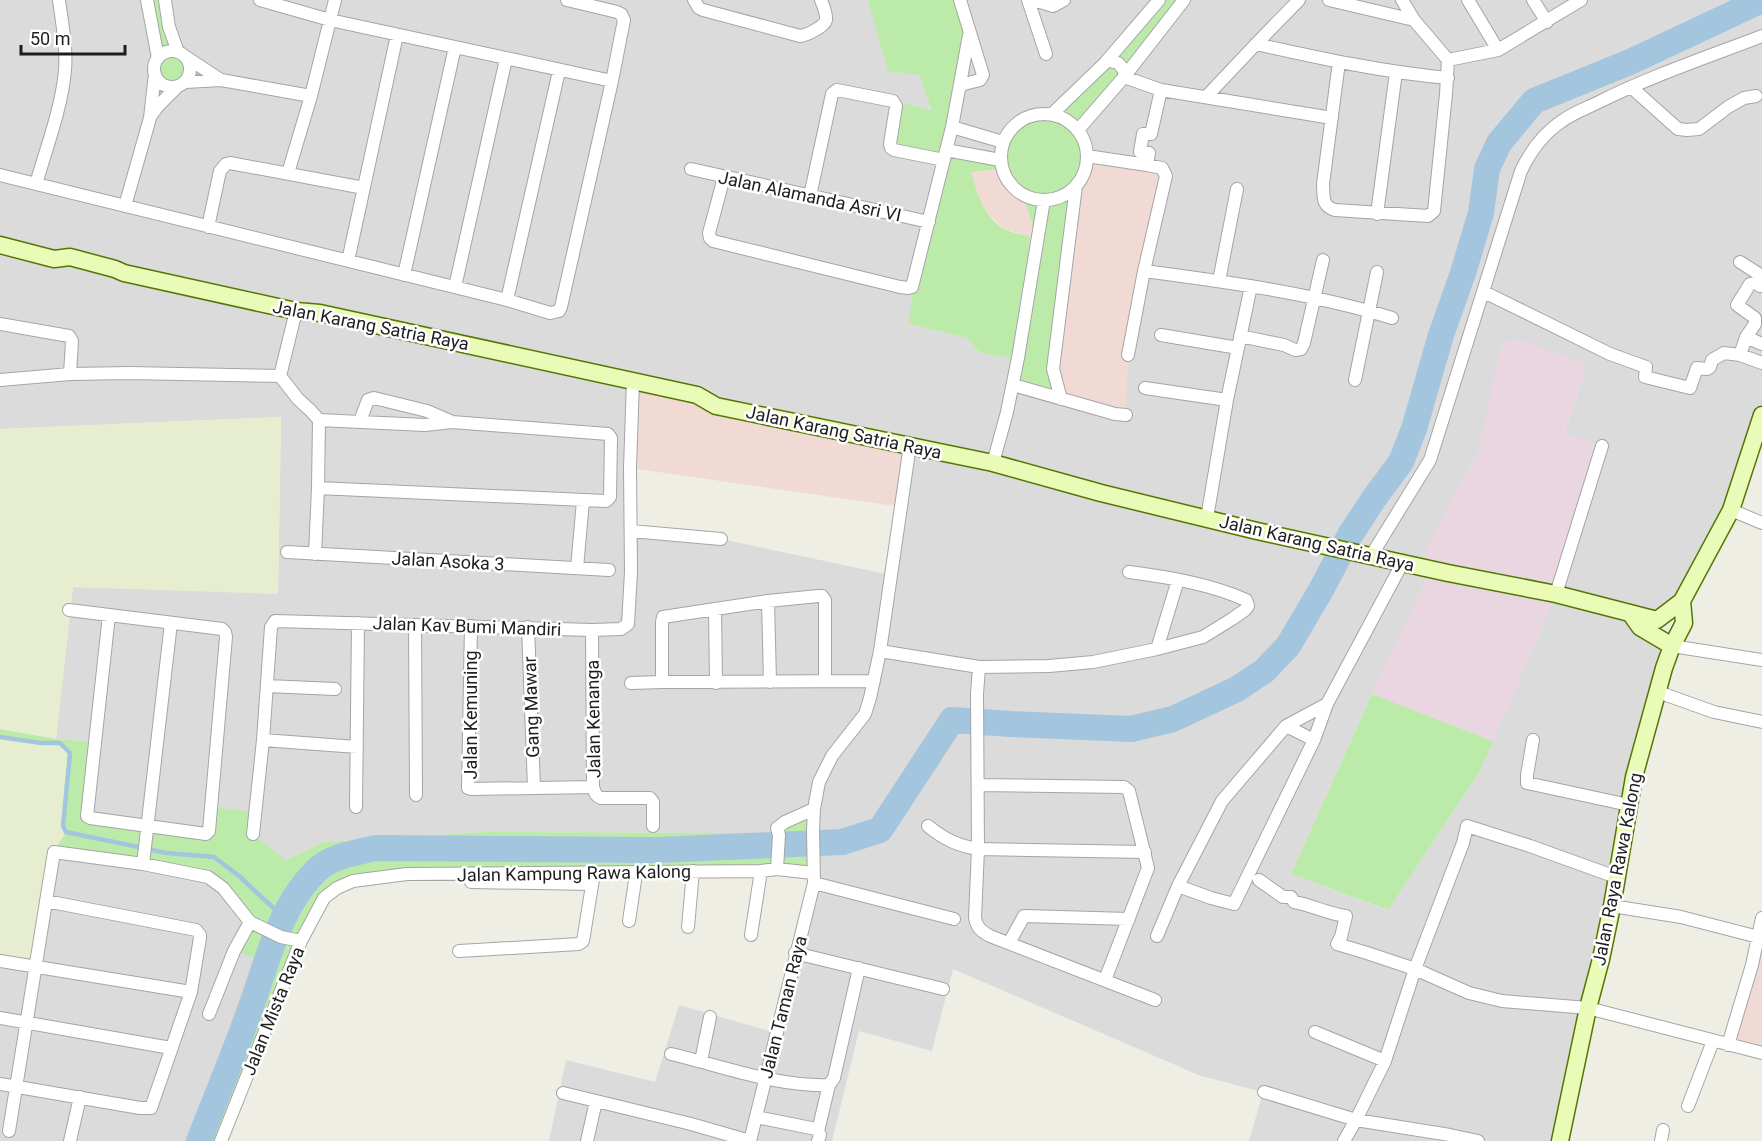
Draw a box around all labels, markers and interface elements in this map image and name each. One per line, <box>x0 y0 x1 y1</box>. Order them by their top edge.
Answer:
scale bar <box>21 18 124 56</box>
text: 50 m <box>30 28 70 49</box>
street label: Jalan Alamanda Asri VI <box>717 166 903 226</box>
street label: Jalan Karang Satria Raya <box>271 296 471 354</box>
street label: Jalan Karang Satria Raya <box>744 401 944 463</box>
street label: Jalan Karang Satria Raya <box>1217 510 1417 576</box>
street label: Jalan Asoka 3 <box>391 548 505 574</box>
street label: Jalan Kav Bumi Mandiri <box>372 612 562 640</box>
street label: Jalan Kemuning <box>460 651 481 779</box>
street label: Gang Mawar <box>519 656 543 758</box>
street label: Jalan Kenanga <box>581 660 605 778</box>
street label: Jalan Raya Rawa Kalong <box>1588 771 1646 967</box>
street label: Jalan Kampung Rawa Kalong <box>457 860 691 886</box>
street label: Jalan Taman Raya <box>755 933 811 1081</box>
street label: Jalan Mista Raya <box>238 944 308 1078</box>

